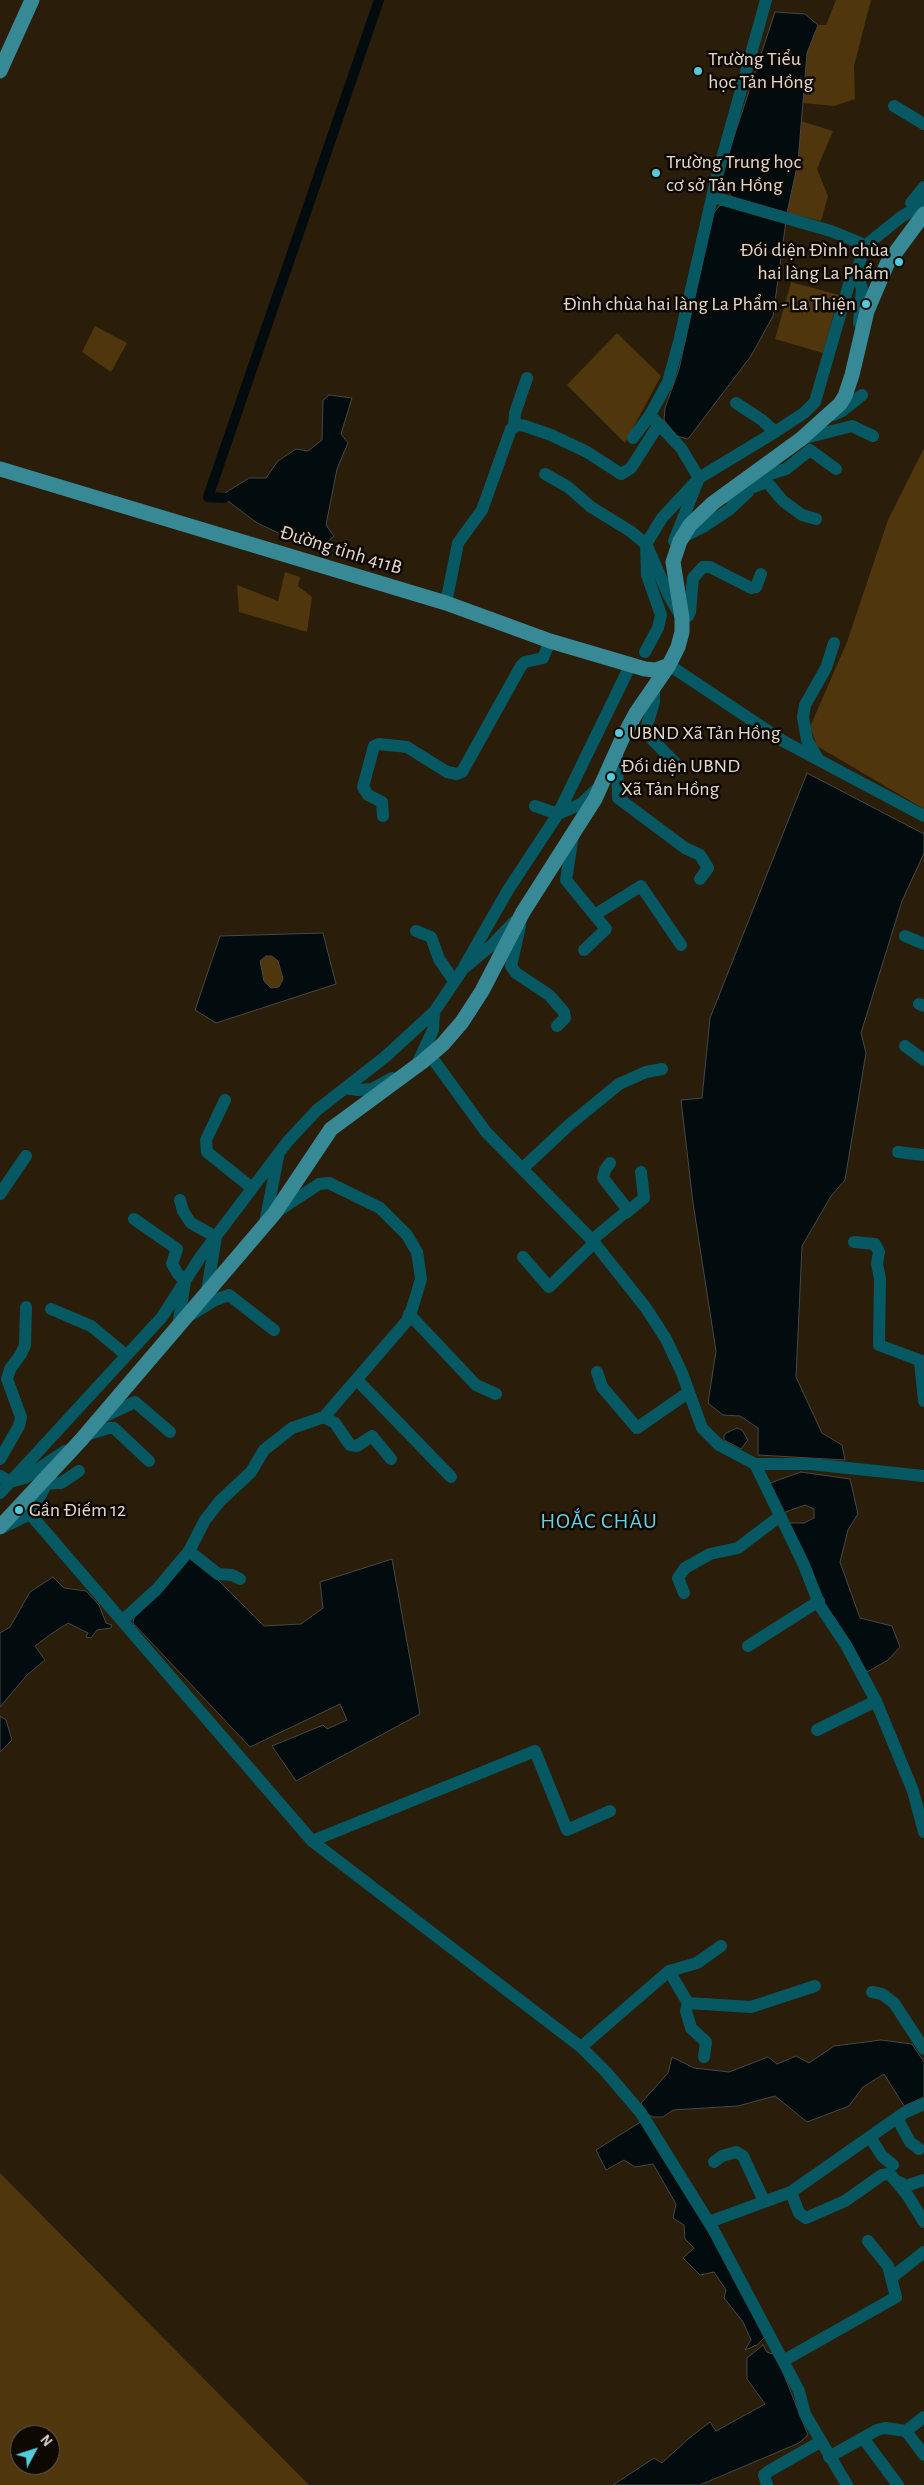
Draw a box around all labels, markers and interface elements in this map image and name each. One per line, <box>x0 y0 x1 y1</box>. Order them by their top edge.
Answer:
place label: Trường Tiểu học Tản Hồng <box>708 47 813 94</box>
marker: Trường Tiểu học Tản Hồng <box>692 65 704 77</box>
place label: Trường Trung học cơ sở Tản Hồng <box>666 150 801 197</box>
marker: Trường Trung học cơ sở Tản Hồng <box>650 167 662 179</box>
place label: Đối diện Đình chùa hai làng La Phẩm <box>740 238 889 285</box>
marker: Đối diện Đình chùa hai làng La Phẩm <box>893 256 905 268</box>
place label: Đình chùa hai làng La Phẩm - La Thiện <box>563 292 856 316</box>
marker: Đình chùa hai làng La Phẩm - La Thiện <box>860 298 872 310</box>
street label: Đường tỉnh 411B <box>277 520 405 580</box>
place label: UBND Xã Tản Hồng <box>629 721 780 745</box>
marker: UBND Xã Tản Hồng <box>613 727 625 739</box>
place label: Đối diện UBND Xã Tản Hồng <box>621 754 740 801</box>
marker: Đối diện UBND Xã Tản Hồng <box>605 771 617 783</box>
place label: Gần Điếm 12 <box>29 1498 126 1522</box>
marker: Gần Điếm 12 <box>13 1504 25 1516</box>
district label: HOẮC CHÂU <box>539 1508 659 1534</box>
north arrow <box>10 2425 60 2475</box>
text: N <box>37 2433 54 2449</box>

